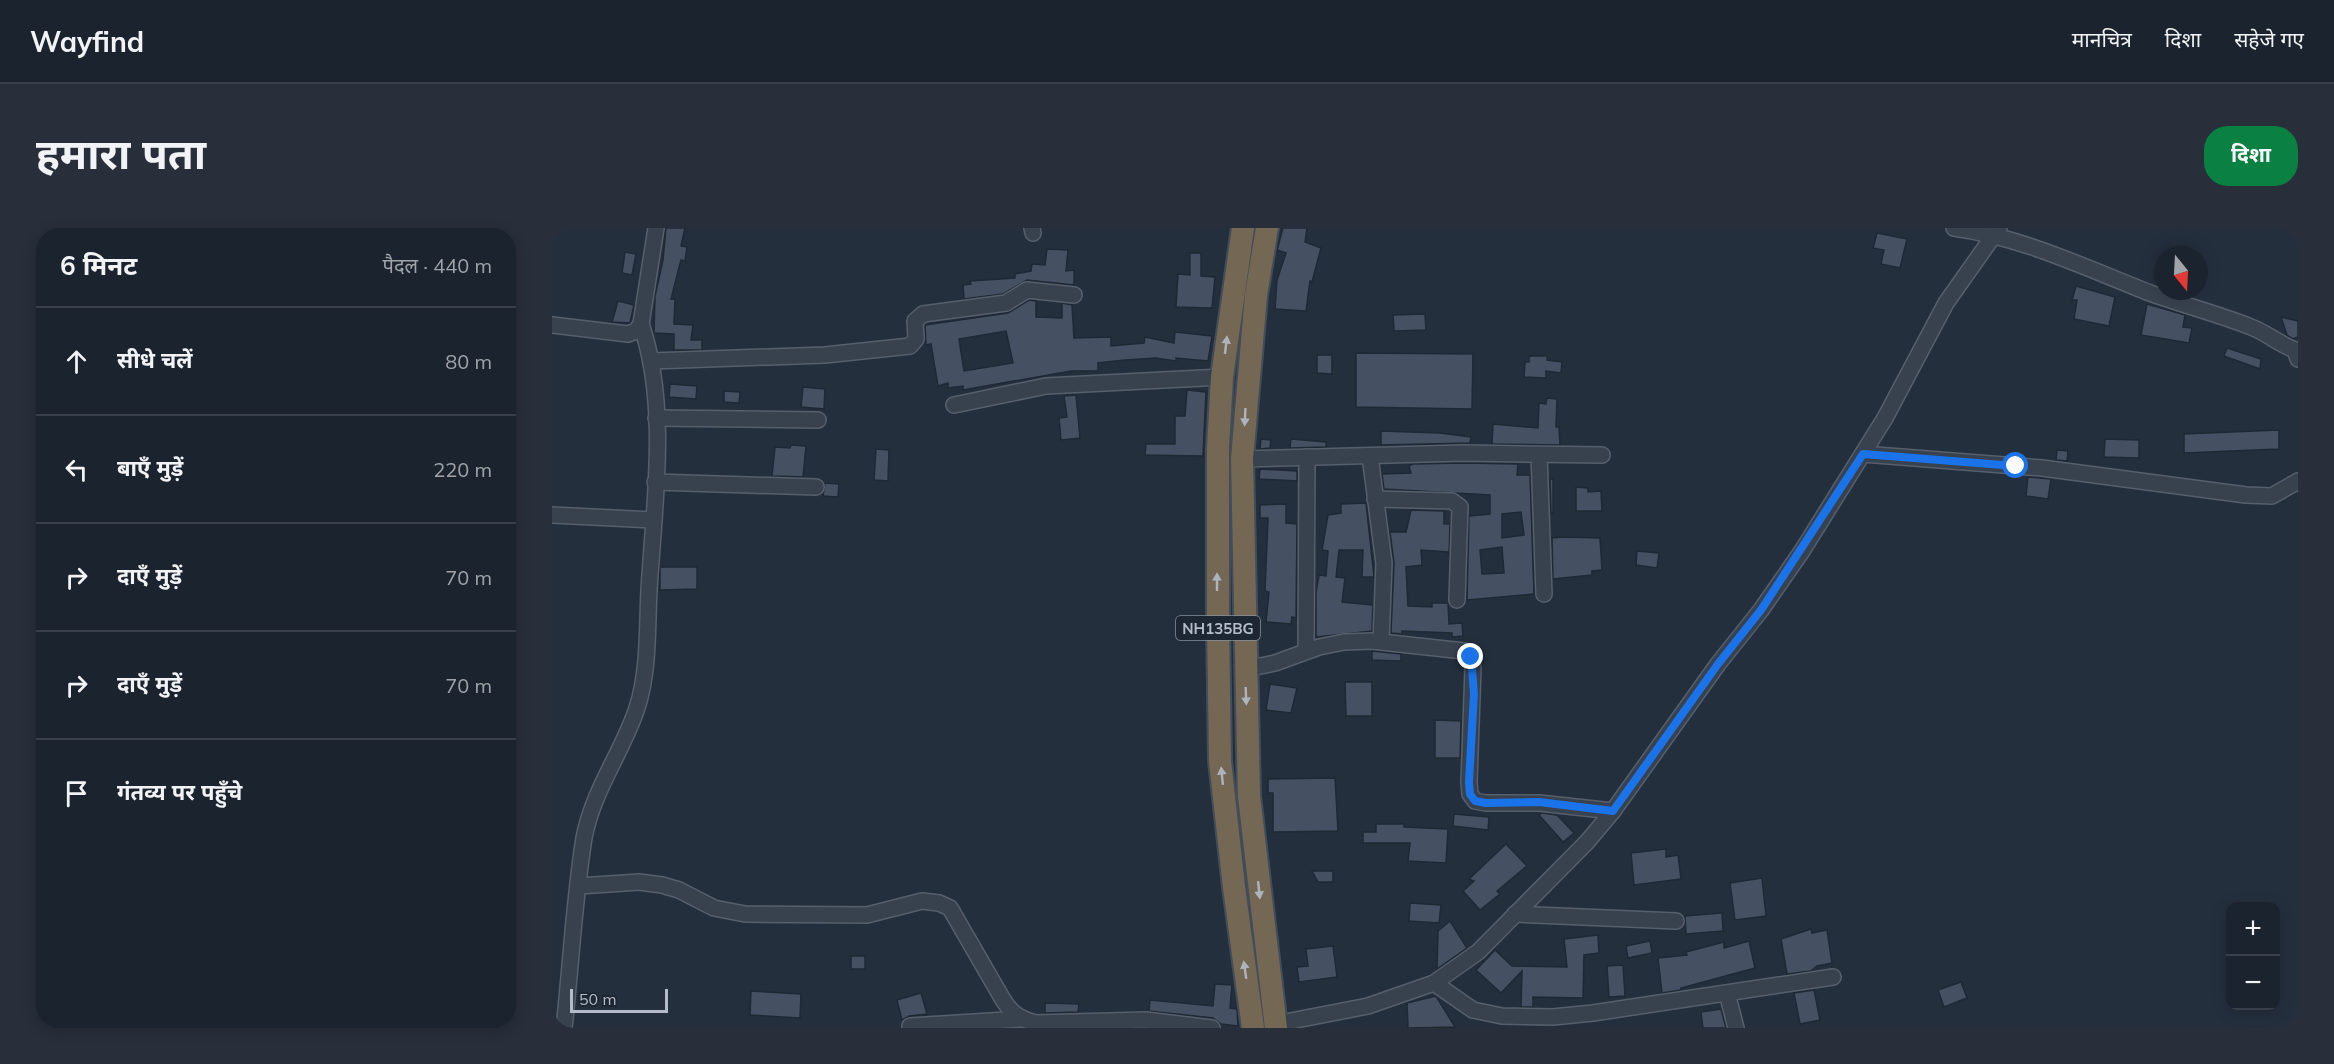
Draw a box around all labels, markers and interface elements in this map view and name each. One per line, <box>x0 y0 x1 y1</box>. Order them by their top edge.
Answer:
text: Wayfind <box>30 24 144 59</box>
text: मानचित्र <box>2072 26 2132 52</box>
text: दिशा <box>2165 26 2201 52</box>
text: सहेजे गए <box>2234 26 2304 52</box>
button: दिशा <box>2204 126 2298 186</box>
text: हमारा पता <box>36 127 206 180</box>
north arrow <box>2154 246 2208 300</box>
text: 6 मिनट <box>60 249 137 282</box>
text: पैदल · 440 m <box>383 253 492 278</box>
one-way arrow <box>1221 335 1231 354</box>
icon: ahead <box>60 345 93 378</box>
text: सीधे चलें <box>117 346 192 374</box>
text: 80 m <box>445 349 492 374</box>
one-way arrow <box>1240 407 1249 426</box>
route start <box>2002 452 2028 478</box>
icon: left <box>60 453 93 486</box>
text: बाएँ मुड़ें <box>117 454 183 482</box>
text: 220 m <box>433 457 492 482</box>
icon: right <box>60 561 93 594</box>
text: दाएँ मुड़ें <box>117 562 182 590</box>
text: 70 m <box>445 565 492 590</box>
one-way arrow <box>1212 572 1222 591</box>
road number: NH135BG <box>1176 616 1260 640</box>
route end <box>1457 643 1483 669</box>
icon: right <box>60 669 93 702</box>
text: दाएँ मुड़ें <box>117 670 182 698</box>
text: 70 m <box>445 673 492 698</box>
one-way arrow <box>1242 686 1251 705</box>
one-way arrow <box>1217 767 1227 786</box>
icon: arrive <box>60 777 93 810</box>
text: गंतव्य पर पहुँचे <box>117 778 242 806</box>
one-way arrow <box>1254 881 1264 900</box>
map controls <box>2226 902 2280 1010</box>
button: + <box>2226 902 2280 956</box>
button: − <box>2226 956 2280 1010</box>
one-way arrow <box>1240 960 1249 979</box>
scale bar <box>570 986 668 1014</box>
text: 50 m <box>579 989 616 1009</box>

